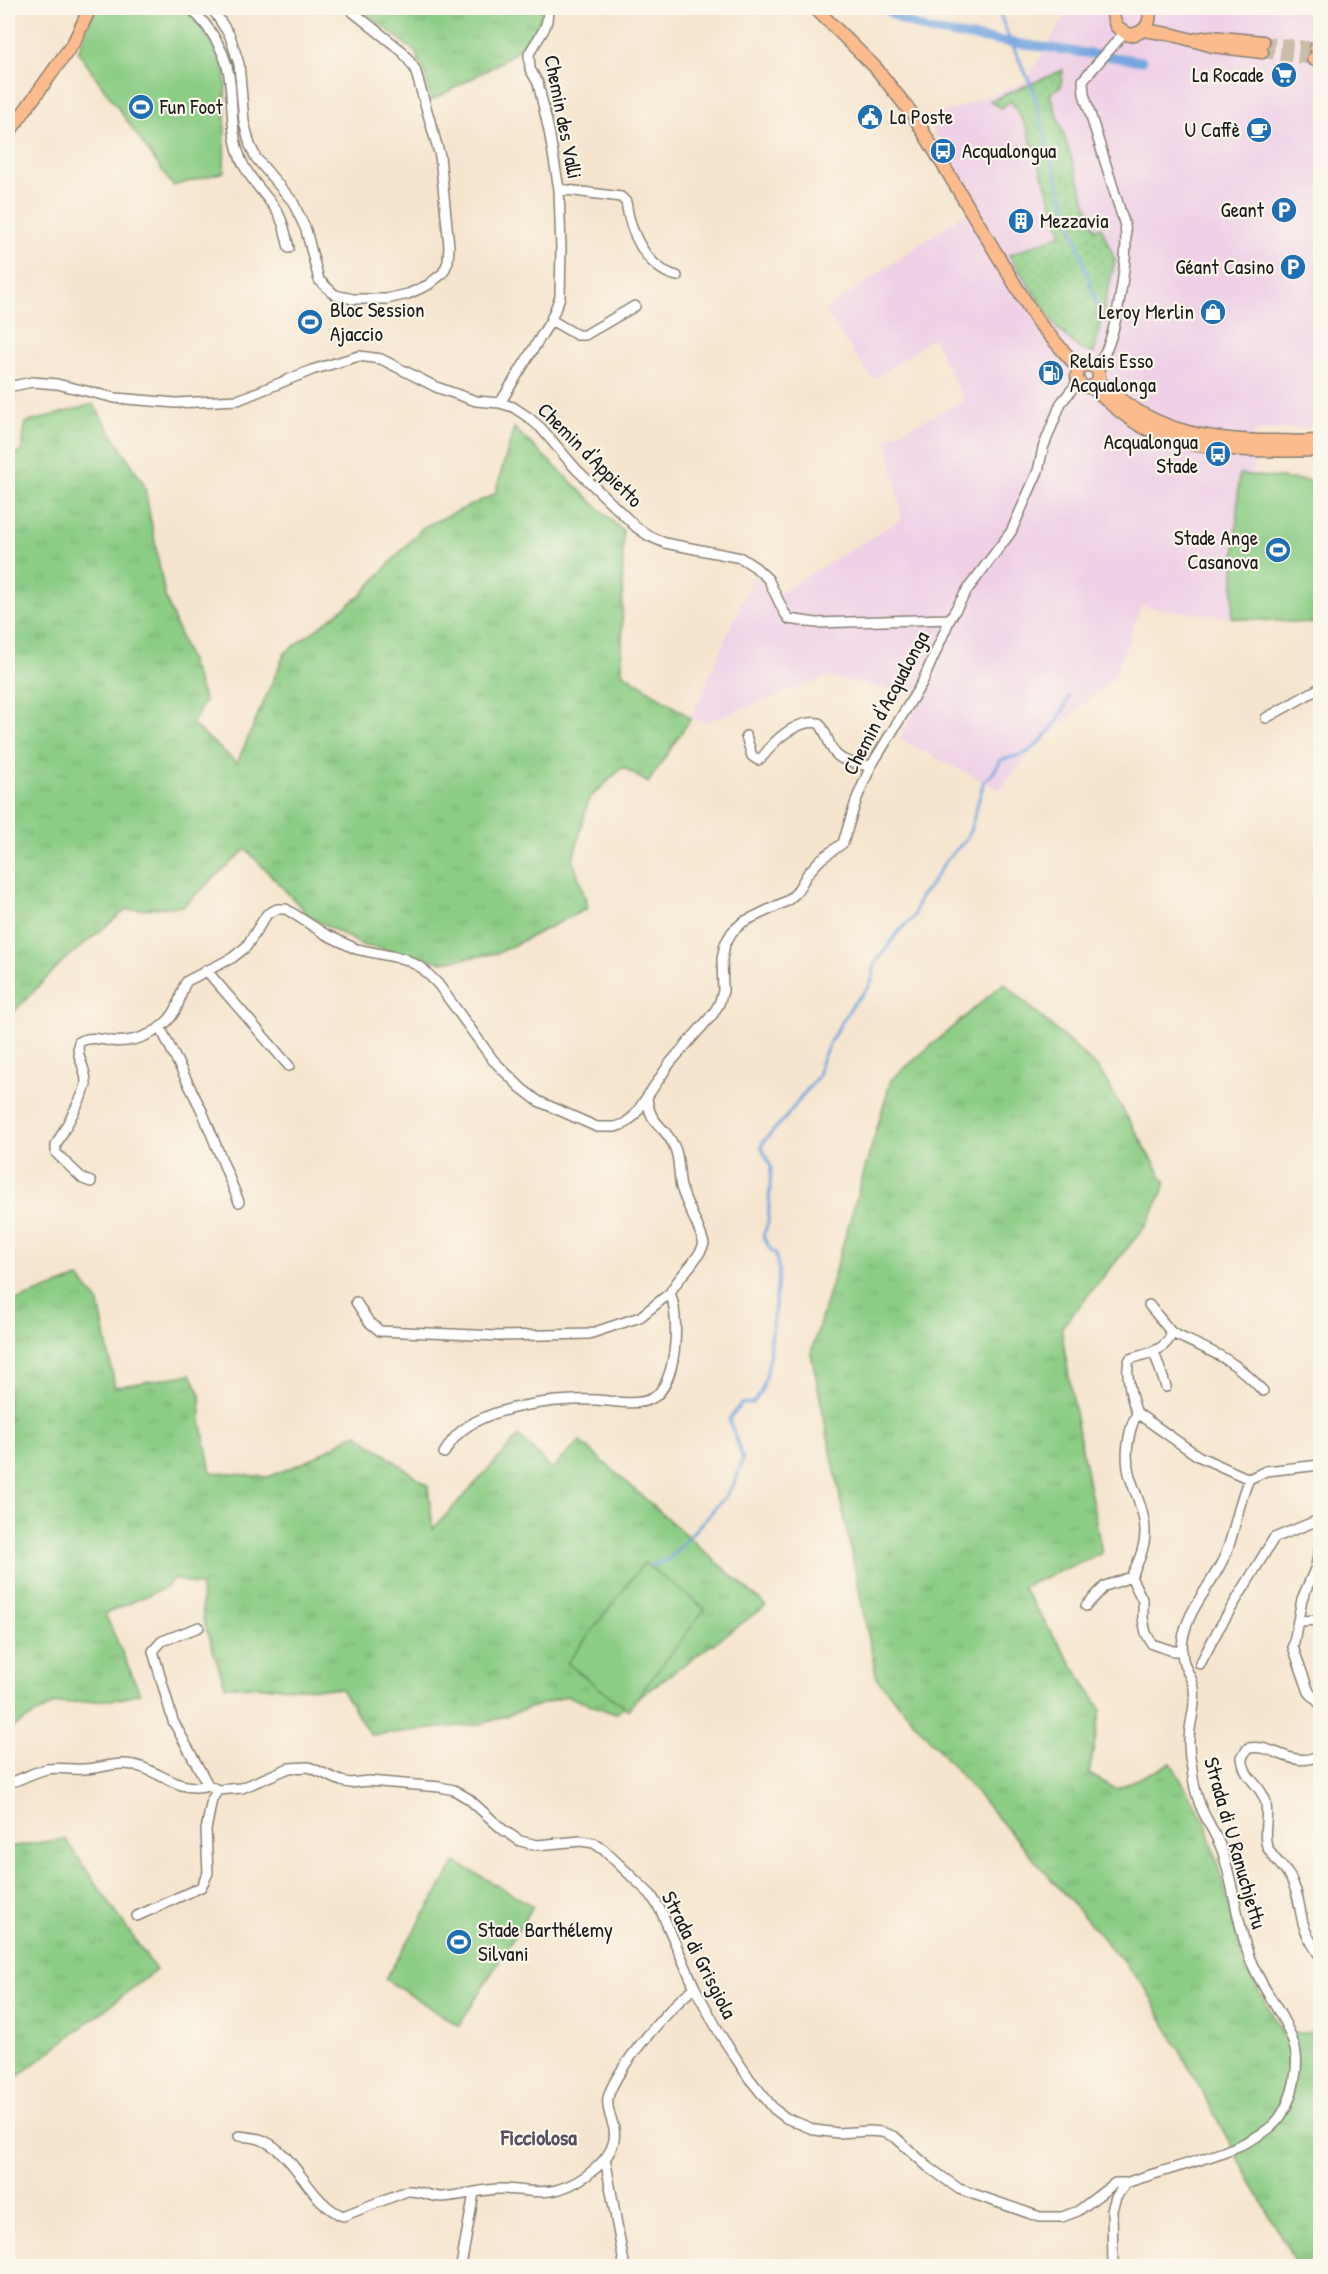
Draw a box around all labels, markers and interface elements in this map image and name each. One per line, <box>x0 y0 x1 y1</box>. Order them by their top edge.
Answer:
street label: Chemin des Valli <box>537 53 590 181</box>
place label: La Rocade <box>1192 60 1264 89</box>
supermarket icon: La Rocade <box>1269 60 1299 90</box>
sports icon: Fun Foot <box>126 92 156 122</box>
place label: Fun Foot <box>159 92 223 121</box>
public building icon: La Poste <box>855 102 885 132</box>
place label: La Poste <box>890 102 953 131</box>
place label: U Caffè <box>1184 115 1240 144</box>
cafe icon: U Caffè <box>1244 115 1274 145</box>
bus stop icon: Acqualongua <box>928 136 958 166</box>
place label: Acqualongua <box>962 136 1056 165</box>
place label: Geant <box>1221 195 1265 224</box>
parking icon: Geant <box>1269 195 1299 225</box>
building icon: Mezzavia <box>1006 206 1036 236</box>
place label: Mezzavia <box>1040 206 1108 235</box>
place label: Géant Casino <box>1175 252 1274 281</box>
parking icon: Géant Casino <box>1278 252 1308 282</box>
place label: Bloc Session Ajaccio <box>330 295 425 348</box>
place label: Leroy Merlin <box>1099 297 1194 326</box>
shop icon: Leroy Merlin <box>1198 297 1228 327</box>
sports icon: Bloc Session Ajaccio <box>295 307 325 337</box>
place label: Relais Esso Acqualonga <box>1070 346 1156 399</box>
fuel station icon: Relais Esso Acqualonga <box>1036 358 1066 388</box>
street label: Chemin d'Appietto <box>531 396 649 514</box>
place label: Acqualongua Stade <box>1104 427 1198 480</box>
bus stop icon: Acqualongua Stade <box>1203 439 1233 469</box>
place label: Stade Ange Casanova <box>1174 523 1258 576</box>
sports icon: Stade Ange Casanova <box>1263 535 1293 565</box>
street label: Chemin d'Acqualonga <box>835 626 936 780</box>
street label: Strada di U Ranuchjettu <box>1197 1754 1274 1933</box>
street label: Strada di Grisgiola <box>655 1886 744 2023</box>
place label: Stade Barthélemy Silvani <box>478 1915 613 1968</box>
sports icon: Stade Barthélemy Silvani <box>444 1927 474 1957</box>
district label: Ficciolosa <box>500 2122 577 2152</box>

